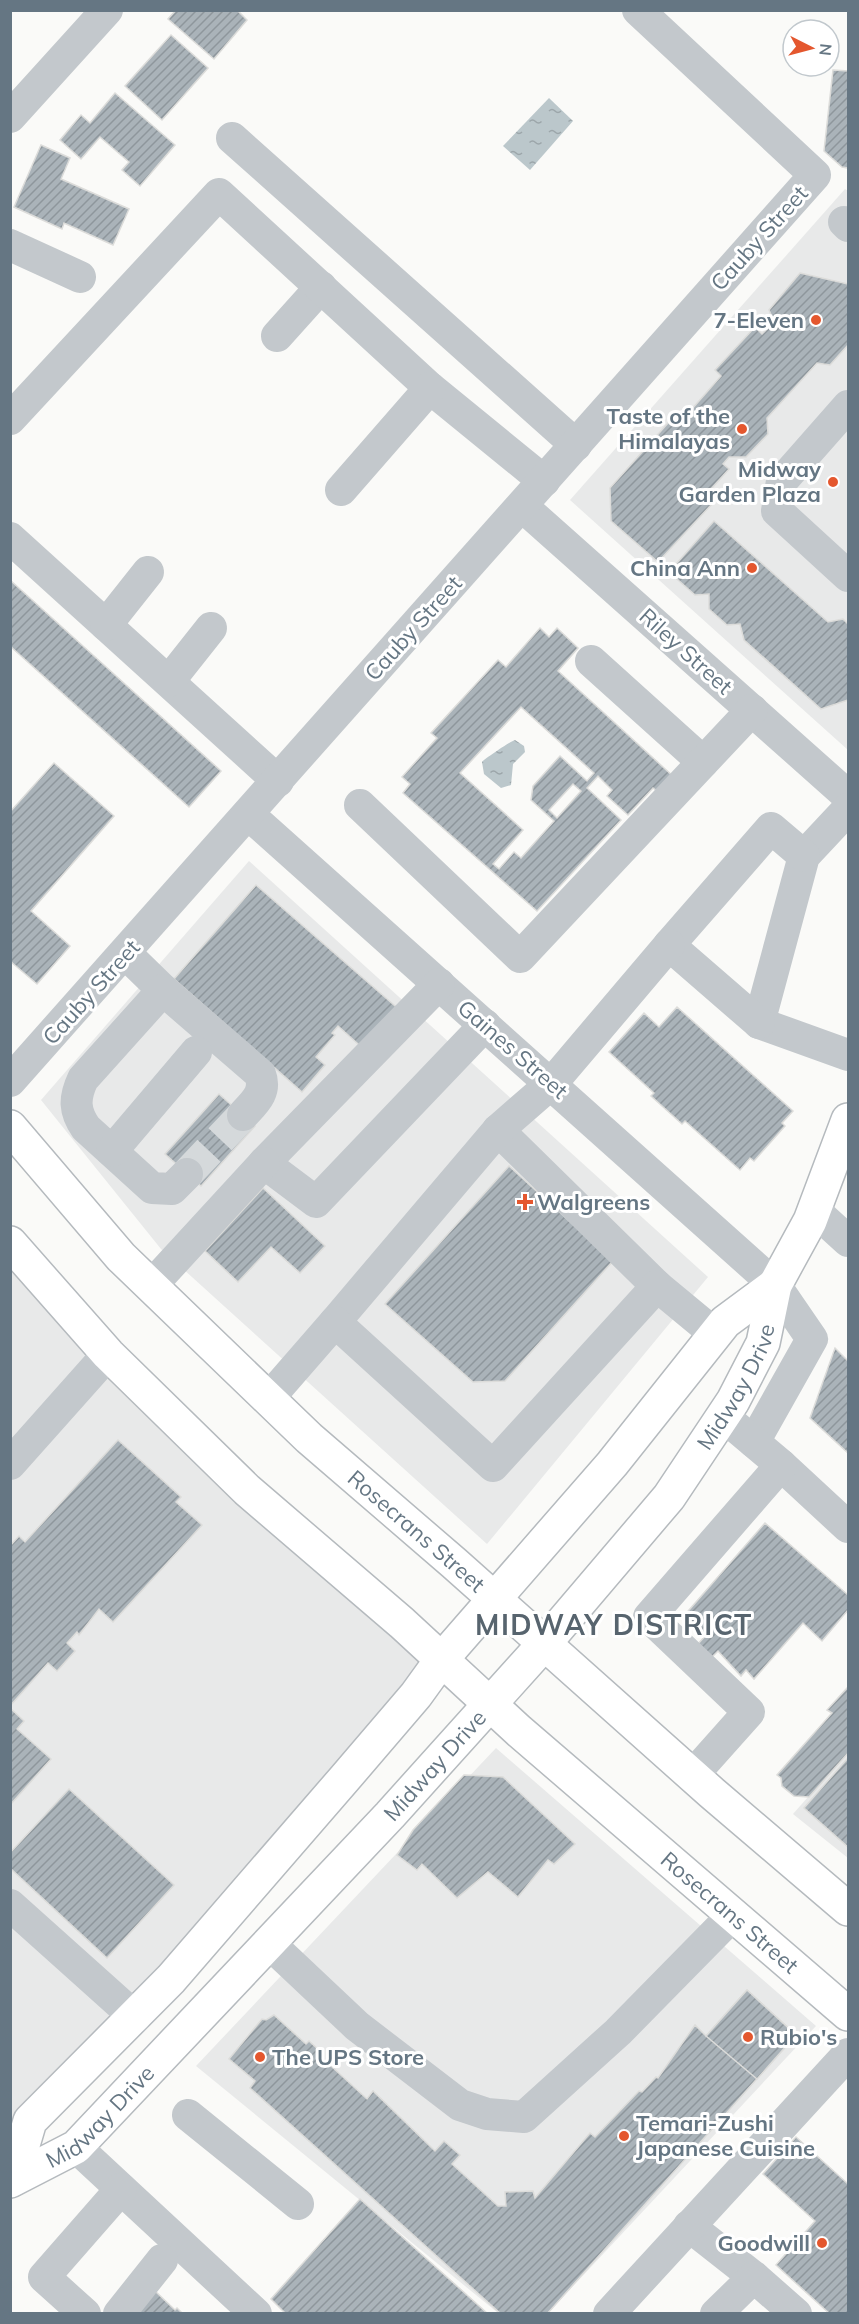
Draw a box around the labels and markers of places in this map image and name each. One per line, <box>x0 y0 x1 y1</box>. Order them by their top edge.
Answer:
place label: 7-Eleven <box>713 306 804 334</box>
marker: 7-Eleven <box>809 313 823 327</box>
place label: Taste of the Himalayas <box>607 402 730 455</box>
marker: Taste of the Himalayas <box>735 422 749 436</box>
place label: Midway Garden Plaza <box>678 455 821 508</box>
marker: Midway Garden Plaza <box>826 475 840 489</box>
place label: China Ann <box>630 554 740 582</box>
marker: China Ann <box>745 561 759 575</box>
place label: Walgreens <box>537 1188 650 1216</box>
marker: Walgreens <box>518 1195 532 1209</box>
place label: Rubio's <box>760 2023 837 2051</box>
marker: Rubio's <box>741 2030 755 2044</box>
place label: The UPS Store <box>272 2043 424 2071</box>
marker: The UPS Store <box>253 2050 267 2064</box>
place label: Temari-Zushi Japanese Cuisine <box>636 2109 815 2162</box>
marker: Temari-Zushi Japanese Cuisine <box>617 2129 631 2143</box>
place label: Goodwill <box>717 2229 810 2257</box>
marker: Goodwill <box>815 2236 829 2250</box>

